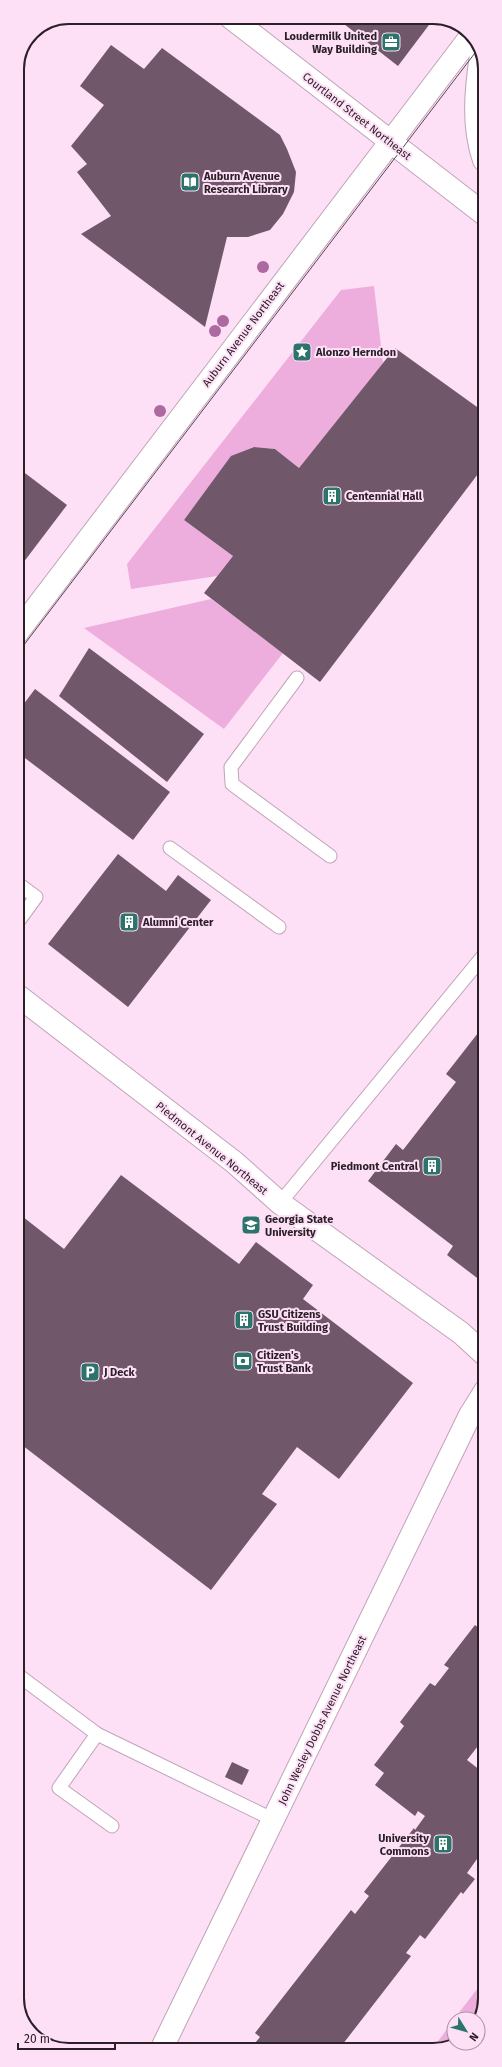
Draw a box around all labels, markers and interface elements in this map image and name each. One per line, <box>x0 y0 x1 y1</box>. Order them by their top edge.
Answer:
place label: Loudermilk United Way Building <box>284 30 378 56</box>
office icon: Loudermilk United Way Building <box>380 31 402 53</box>
street label: Courtland Street Northeast <box>300 70 414 163</box>
place label: Auburn Avenue Research Library <box>203 170 288 196</box>
library icon: Auburn Avenue Research Library <box>179 171 201 193</box>
street label: Auburn Avenue Northeast <box>200 279 287 389</box>
place icon: Alonzo Herndon <box>291 341 313 363</box>
place label: Alonzo Herndon <box>315 346 396 359</box>
building icon: Centennial Hall <box>321 485 343 507</box>
place label: Centennial Hall <box>346 490 423 503</box>
building icon: Alumni Center <box>118 911 140 933</box>
place label: Alumni Center <box>142 916 214 929</box>
street label: Piedmont Avenue Northeast <box>153 1099 270 1198</box>
building icon: Piedmont Central <box>421 1155 443 1177</box>
place label: Piedmont Central <box>331 1160 419 1173</box>
place label: Georgia State University <box>265 1213 333 1239</box>
school or university icon: Georgia State University <box>240 1214 262 1236</box>
place label: GSU Citizens Trust Building <box>258 1308 329 1334</box>
building icon: GSU Citizens Trust Building <box>233 1309 255 1331</box>
place label: Citizen's Trust Bank <box>257 1349 312 1375</box>
bank icon: Citizen's Trust Bank <box>232 1350 254 1372</box>
parking icon: J Deck <box>79 1361 101 1383</box>
place label: J Deck <box>103 1366 136 1379</box>
street label: John Wesley Dobbs Avenue Northeast <box>276 1633 369 1807</box>
place label: University Commons <box>378 1832 430 1858</box>
building icon: University Commons <box>432 1833 454 1855</box>
north arrow <box>446 2011 486 2051</box>
scale bar <box>18 2025 115 2051</box>
text: N <box>466 2030 481 2044</box>
text: 20 m <box>24 2032 50 2046</box>

